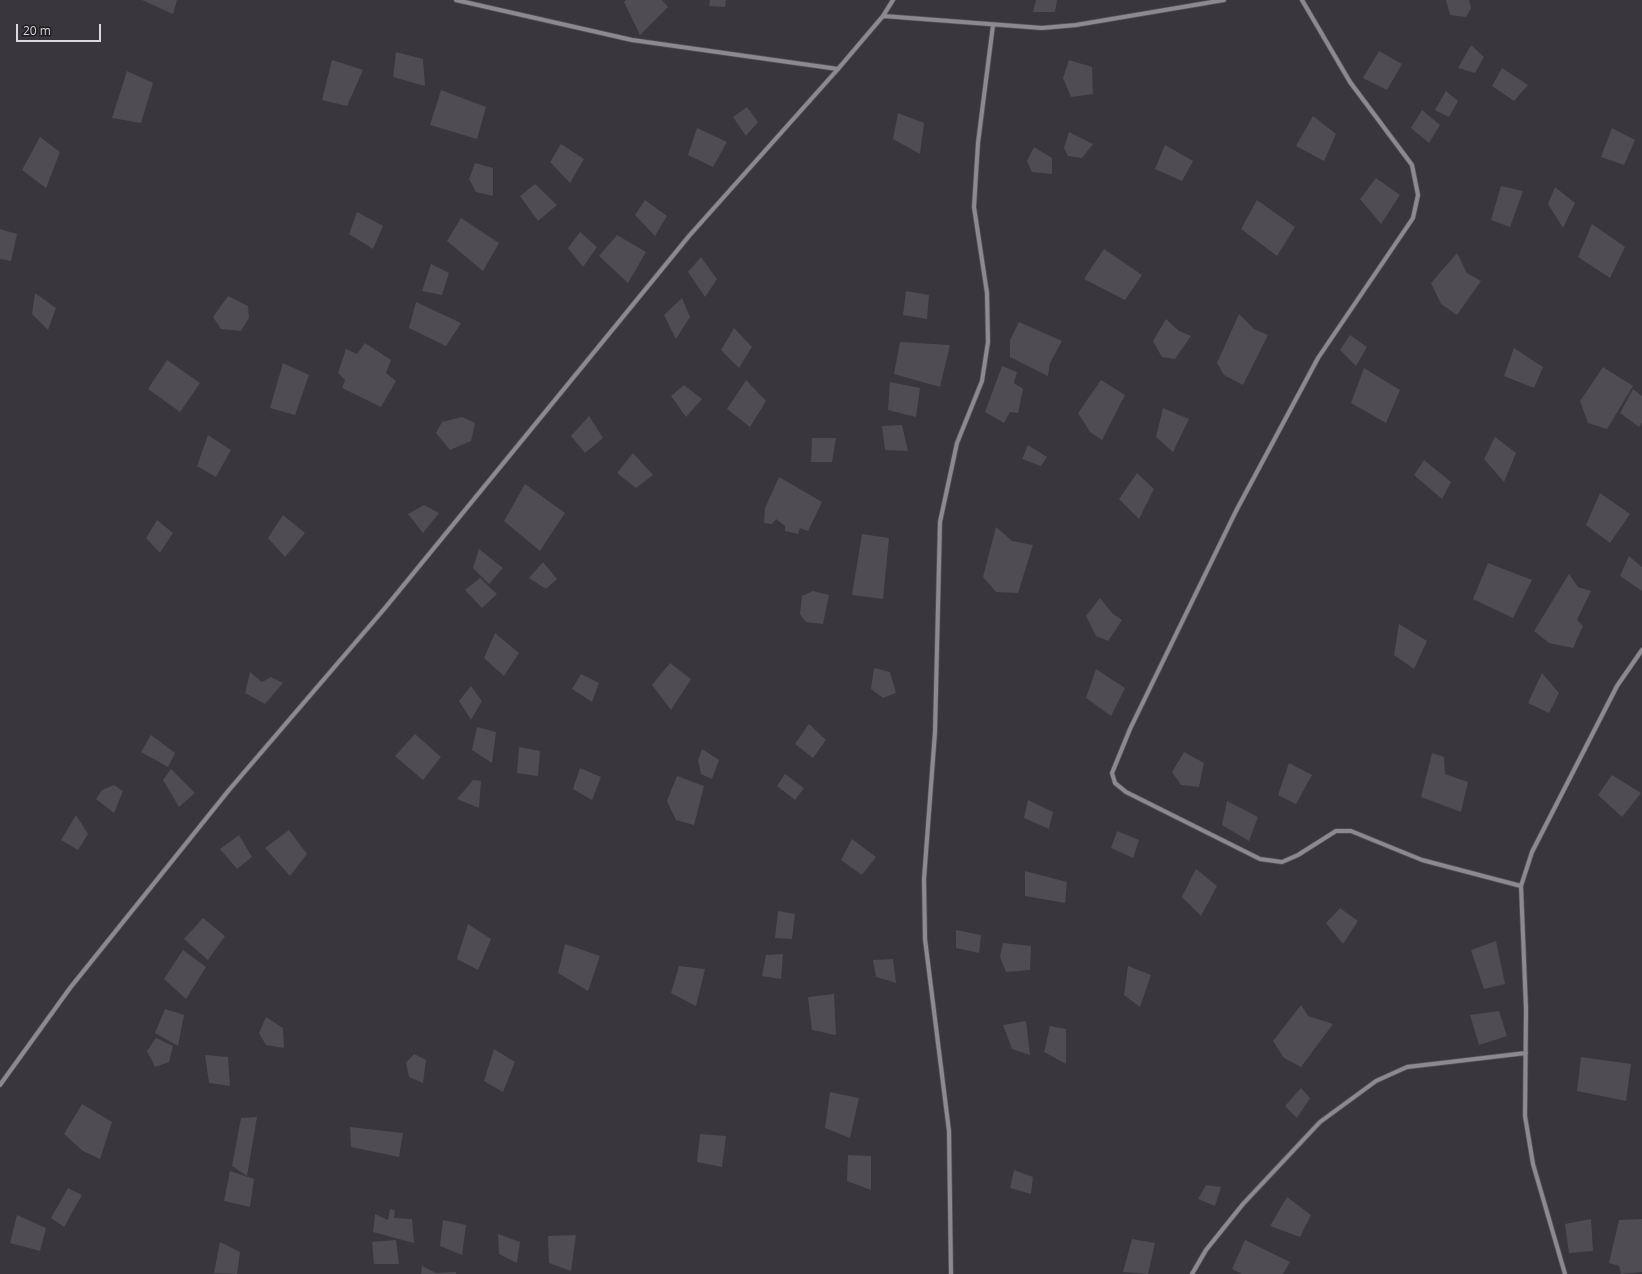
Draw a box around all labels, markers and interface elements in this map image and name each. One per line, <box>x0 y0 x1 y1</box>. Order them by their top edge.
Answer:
scale bar <box>18 16 103 42</box>
text: 20 m <box>23 22 51 39</box>

